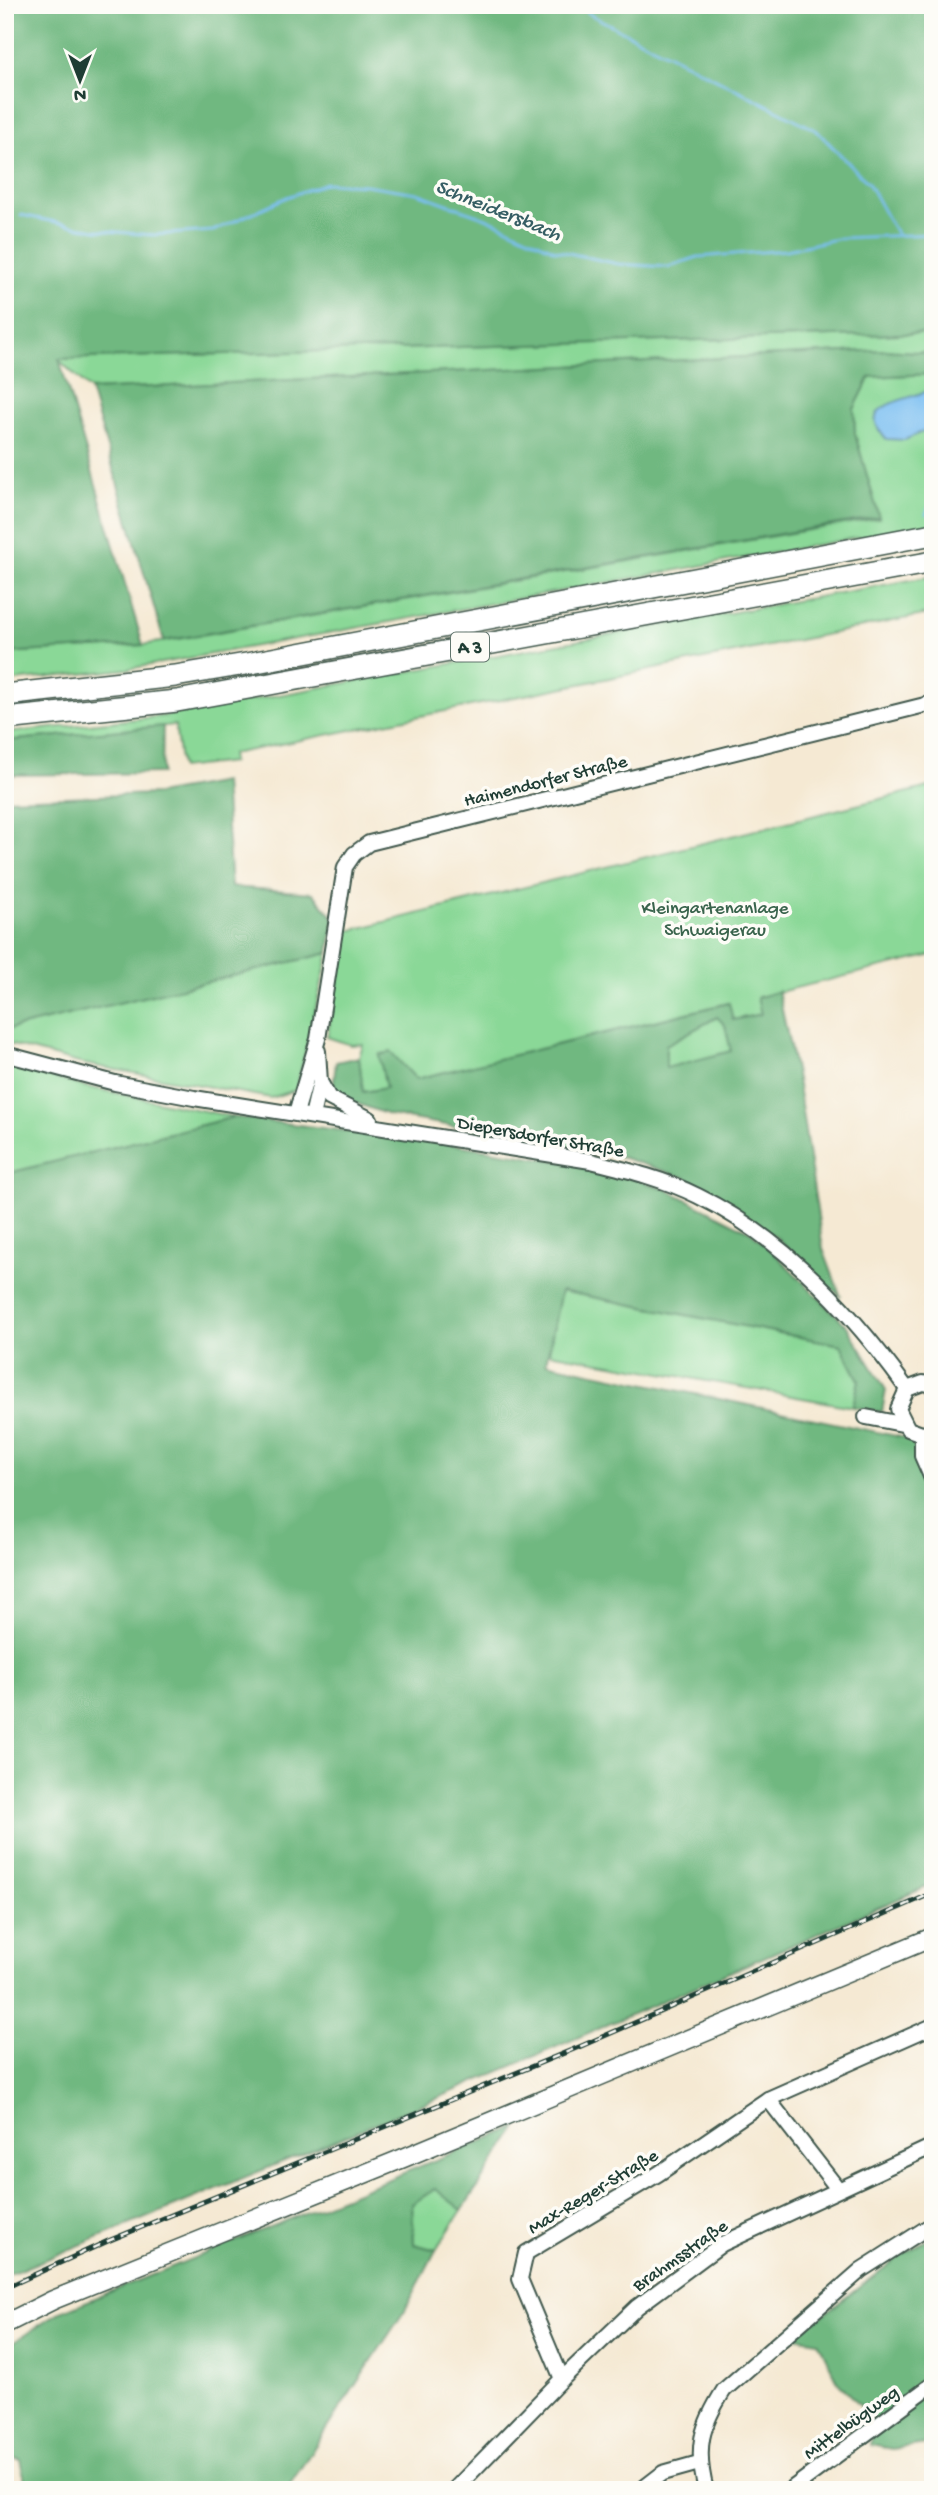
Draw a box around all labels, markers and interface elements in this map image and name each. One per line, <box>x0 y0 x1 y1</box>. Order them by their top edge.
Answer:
north arrow <box>46 46 116 116</box>
text: N <box>74 82 86 105</box>
water label: Schneidersbach <box>431 176 565 249</box>
road number: A 3 <box>451 632 489 662</box>
street label: Haimendorfer Straße <box>462 751 630 814</box>
park label: Kleingartenanlage Schwaigerau <box>641 898 789 943</box>
street label: Diepersdorfer Straße <box>453 1112 626 1164</box>
street label: Max-Reger-Straße <box>524 2145 663 2241</box>
street label: Brahmsstraße <box>628 2215 733 2299</box>
street label: Mittelbügweg <box>800 2382 904 2466</box>

